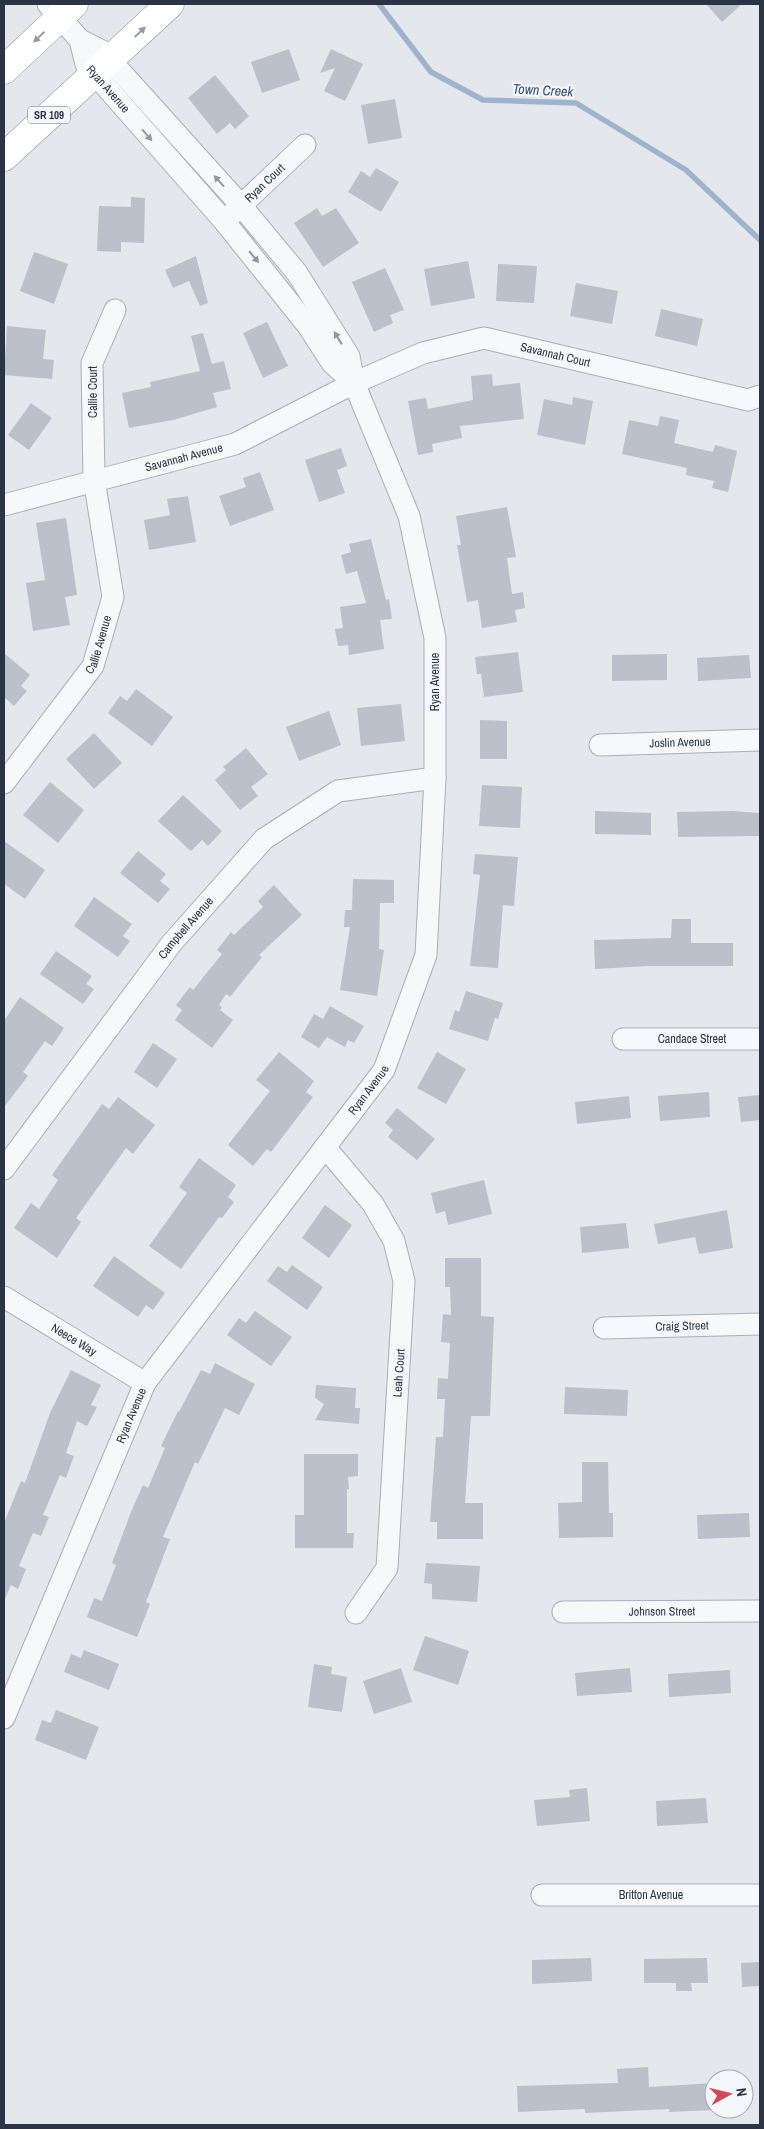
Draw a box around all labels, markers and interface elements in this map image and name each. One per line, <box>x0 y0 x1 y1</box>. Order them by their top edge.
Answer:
one-way arrow <box>134 26 147 37</box>
one-way arrow <box>33 31 45 43</box>
street label: Ryan Avenue <box>83 62 133 116</box>
water label: Town Creek <box>512 79 575 101</box>
road number: SR 109 <box>28 106 70 124</box>
one-way arrow <box>142 128 153 141</box>
street label: Ryan Court <box>241 160 289 206</box>
one-way arrow <box>213 175 224 188</box>
one-way arrow <box>248 251 259 264</box>
one-way arrow <box>333 332 342 345</box>
street label: Savannah Court <box>519 339 592 371</box>
street label: Callie Court <box>85 366 101 418</box>
street label: Savannah Avenue <box>143 440 224 475</box>
street label: Callie Avenue <box>82 614 115 677</box>
street label: Ryan Avenue <box>427 653 443 711</box>
street label: Joslin Avenue <box>649 734 711 751</box>
street label: Campbell Avenue <box>155 894 217 962</box>
street label: Candace Street <box>658 1031 727 1047</box>
street label: Ryan Avenue <box>345 1064 393 1118</box>
street label: Craig Street <box>655 1317 709 1335</box>
street label: Neece Way <box>48 1320 100 1360</box>
street label: Leah Court <box>389 1348 409 1398</box>
street label: Ryan Avenue <box>113 1386 150 1446</box>
street label: Johnson Street <box>629 1603 695 1620</box>
street label: Britton Avenue <box>619 1887 683 1903</box>
north arrow <box>704 2069 754 2119</box>
text: N <box>732 2087 751 2098</box>

